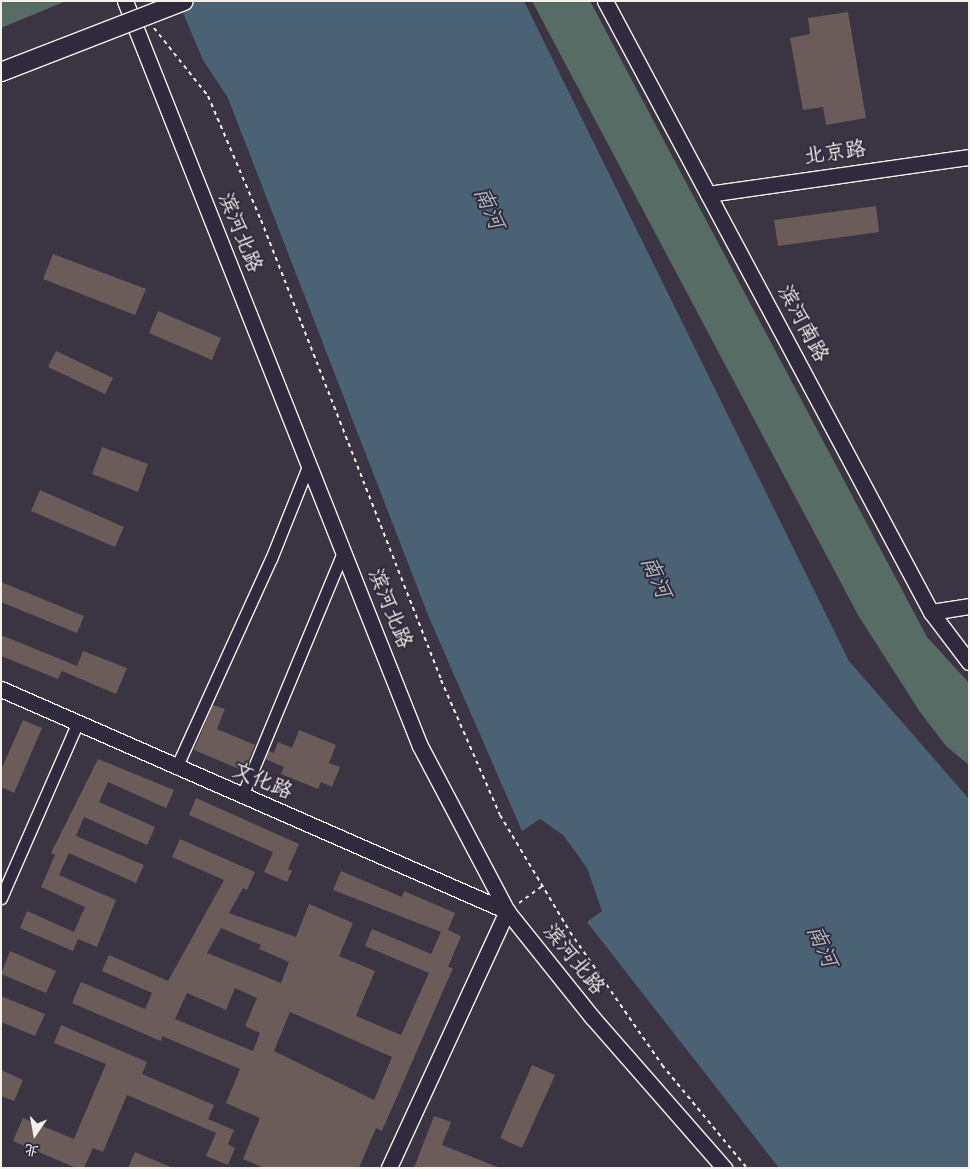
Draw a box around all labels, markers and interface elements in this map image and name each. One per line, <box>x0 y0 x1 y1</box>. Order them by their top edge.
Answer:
street label: 北京路 <box>802 137 868 171</box>
water label: 南河 <box>466 184 508 234</box>
street label: 滨河北路 <box>212 189 266 277</box>
street label: 滨河南路 <box>771 281 833 367</box>
water label: 南河 <box>633 553 675 603</box>
street label: 滨河北路 <box>362 565 416 653</box>
street label: 文化路 <box>228 758 296 806</box>
street label: 滨河北路 <box>537 919 609 1001</box>
water label: 南河 <box>799 922 841 972</box>
north arrow <box>10 1109 60 1159</box>
text: 北 <box>23 1137 41 1161</box>

